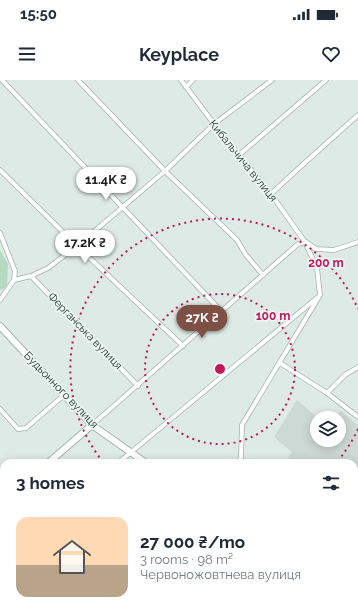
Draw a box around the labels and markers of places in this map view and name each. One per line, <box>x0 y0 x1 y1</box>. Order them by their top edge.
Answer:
pin: 11.4K ₴ <box>69 167 143 201</box>
pin: 17.2K ₴ <box>48 230 122 264</box>
pin: 27K ₴ <box>174 305 230 339</box>
centre of rings <box>213 362 227 376</box>

